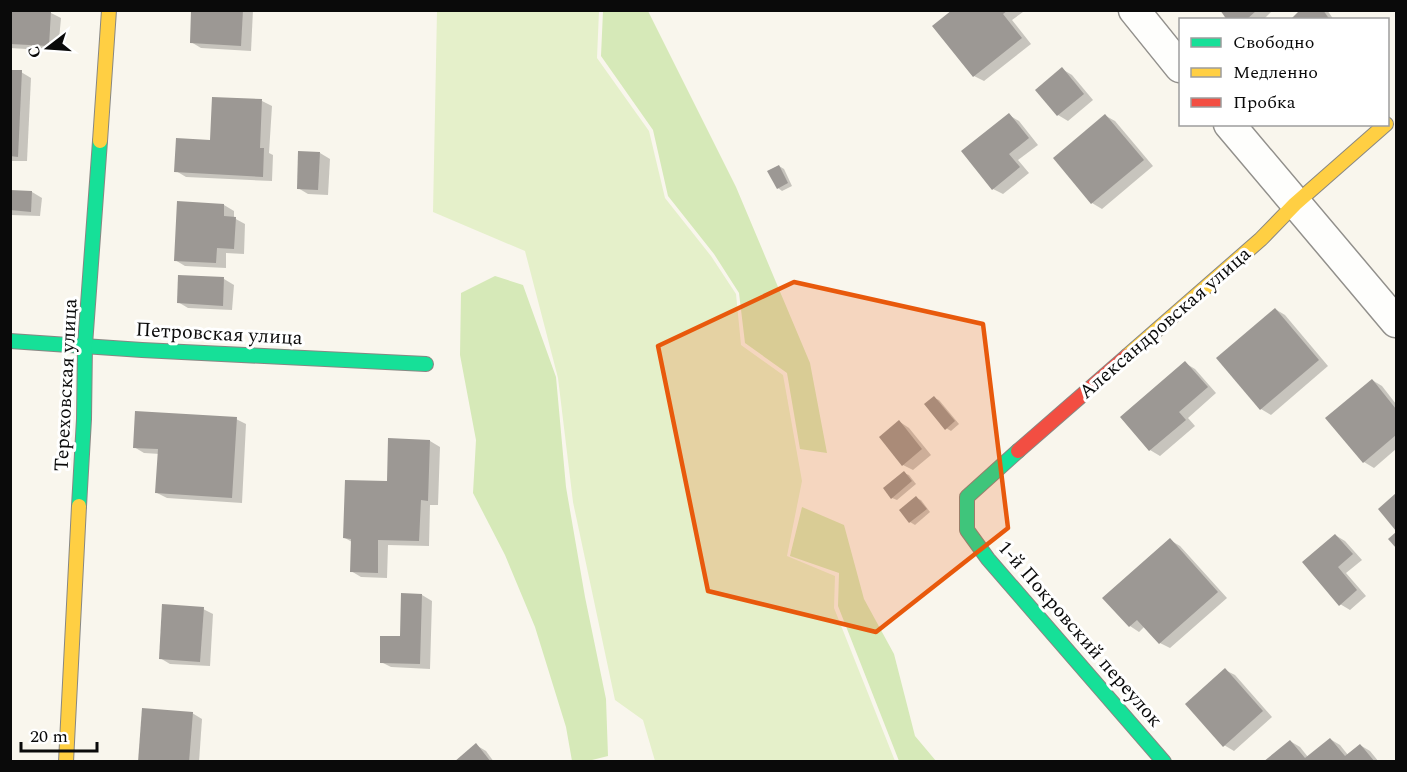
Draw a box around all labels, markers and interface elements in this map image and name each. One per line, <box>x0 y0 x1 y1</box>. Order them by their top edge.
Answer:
north arrow <box>18 18 78 78</box>
legend <box>1179 18 1389 126</box>
text: Свободно <box>1233 29 1314 56</box>
text: С <box>21 43 48 61</box>
text: Медленно <box>1233 59 1318 86</box>
text: Пробка <box>1233 89 1296 116</box>
street label: Александровская улица <box>1072 239 1258 406</box>
street label: Тереховская улица <box>46 298 86 472</box>
street label: Петровская улица <box>135 315 303 353</box>
street label: 1-й Покровский переулок <box>990 534 1170 734</box>
scale bar <box>21 715 98 753</box>
text: 20 m <box>30 723 68 750</box>

